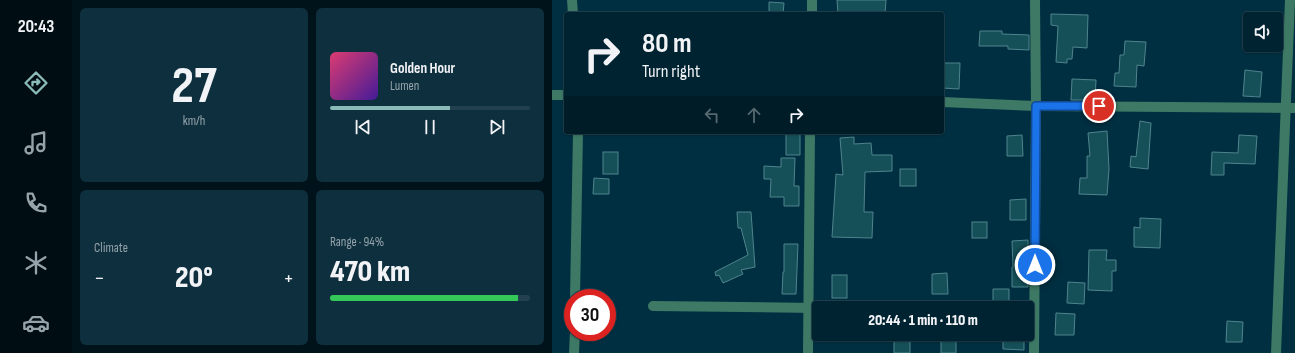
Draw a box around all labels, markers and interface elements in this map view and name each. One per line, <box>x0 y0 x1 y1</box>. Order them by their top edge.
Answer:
map controls <box>1243 12 1283 52</box>
button: sound <box>1243 12 1283 52</box>
text: 20:43 <box>18 16 54 37</box>
text: 80 m <box>642 27 691 60</box>
icon: right <box>576 28 628 80</box>
text: 27 <box>171 55 217 118</box>
text: Golden Hour <box>390 59 455 78</box>
text: Turn right <box>642 61 700 82</box>
icon: directions <box>22 69 50 97</box>
text: Lumen <box>390 78 419 94</box>
pin <box>1082 89 1116 123</box>
icon: arrive <box>1088 95 1110 117</box>
icon: left <box>701 104 723 126</box>
icon: ahead <box>743 104 765 126</box>
icon: right <box>785 104 807 126</box>
text: km/h <box>183 113 205 129</box>
icon: previous <box>352 116 374 138</box>
icon: pause <box>419 116 441 138</box>
icon: next <box>486 116 508 138</box>
icon: music <box>22 129 50 157</box>
icon: phone <box>22 189 50 217</box>
text: Range · 94% <box>330 234 384 250</box>
text: Climate <box>94 240 128 256</box>
position arrow <box>1014 244 1056 286</box>
icon: climate <box>22 249 50 277</box>
text: 470 km <box>330 254 410 290</box>
text: 20° <box>175 260 213 296</box>
text: − <box>94 265 105 292</box>
text: + <box>283 265 294 292</box>
speed limit sign: 30 <box>564 289 616 341</box>
icon: car <box>22 309 50 337</box>
text: 20:44 · 1 min · 110 m <box>868 311 978 330</box>

